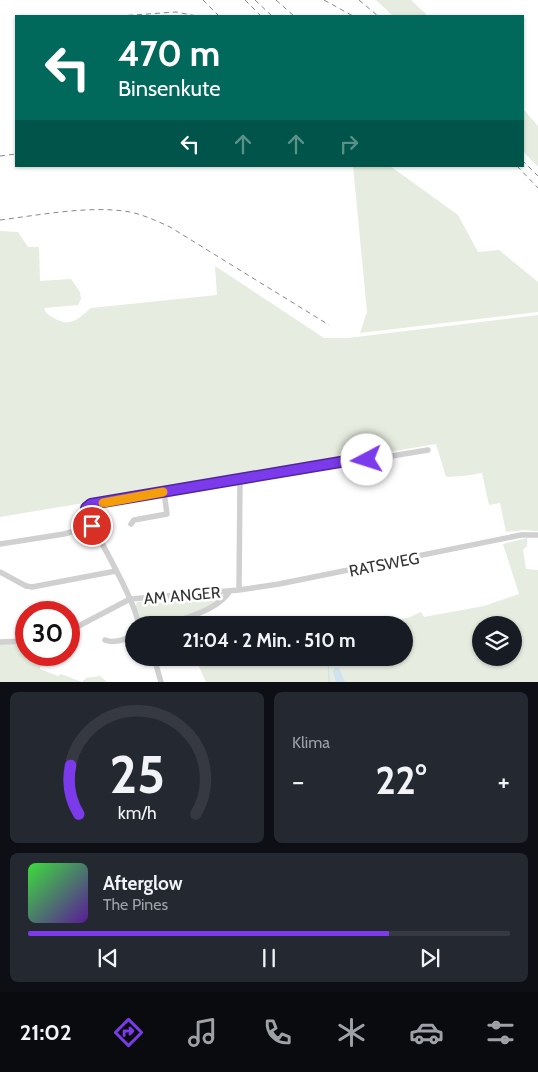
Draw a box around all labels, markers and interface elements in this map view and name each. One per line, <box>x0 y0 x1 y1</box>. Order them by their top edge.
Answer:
text: 470 m <box>118 32 220 75</box>
icon: left <box>35 35 100 100</box>
text: Binsenkute <box>118 75 221 102</box>
icon: left <box>176 130 204 158</box>
icon: ahead <box>229 130 257 158</box>
icon: ahead <box>282 130 310 158</box>
icon: right <box>335 130 363 158</box>
position arrow <box>340 433 392 485</box>
pin <box>71 505 113 547</box>
icon: arrive <box>78 512 106 540</box>
street label: RATSWEG <box>347 548 421 581</box>
street label: AM ANGER <box>143 583 221 608</box>
speed limit sign: 30 <box>15 601 80 666</box>
map controls <box>472 616 522 666</box>
button: layers <box>472 616 522 666</box>
text: 21:04 · 2 Min. · 510 m <box>182 629 356 652</box>
text: Klima <box>292 733 330 752</box>
text: 25 <box>109 743 165 806</box>
text: 22° <box>375 757 427 804</box>
text: − <box>292 764 304 798</box>
text: + <box>498 764 510 798</box>
text: km/h <box>117 802 157 823</box>
text: Afterglow <box>103 872 183 895</box>
text: The Pines <box>103 895 168 914</box>
icon: previous <box>94 944 122 972</box>
icon: pause <box>255 944 283 972</box>
icon: next <box>416 944 444 972</box>
icon: directions <box>111 1015 146 1050</box>
icon: music <box>185 1015 220 1050</box>
icon: phone <box>260 1015 295 1050</box>
icon: climate <box>334 1015 369 1050</box>
icon: car <box>409 1015 444 1050</box>
icon: filters <box>483 1015 518 1050</box>
text: 21:02 <box>20 1019 72 1046</box>

